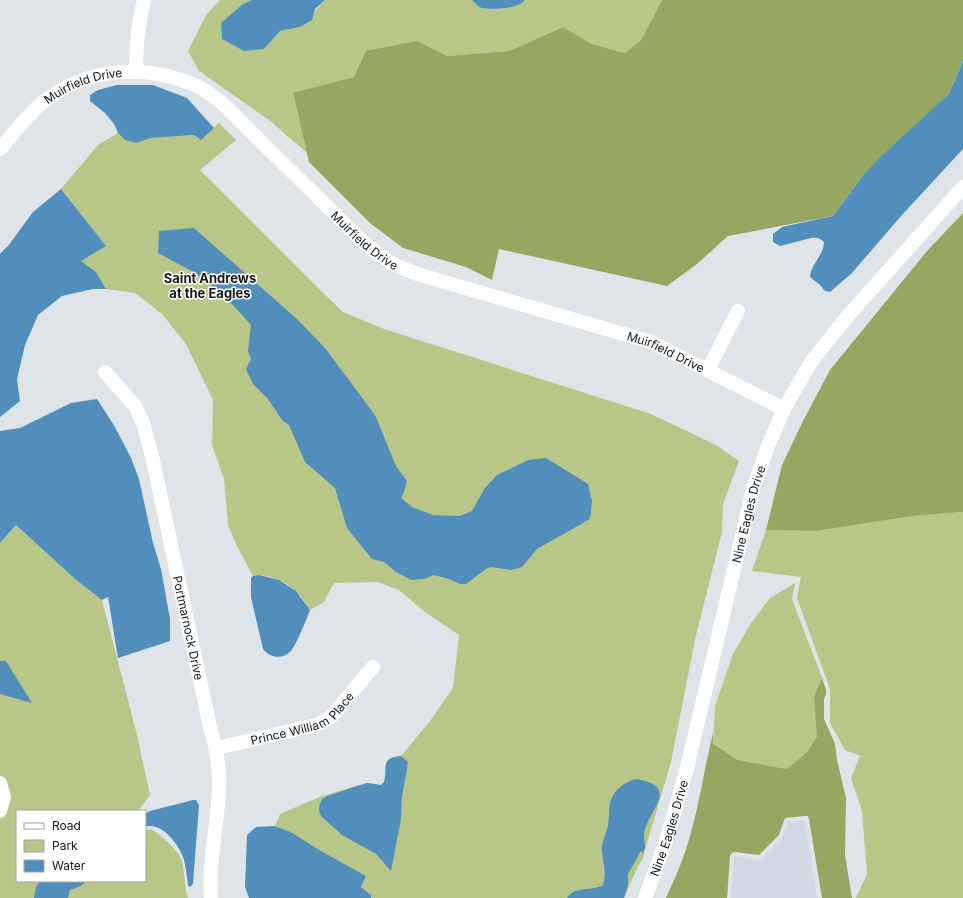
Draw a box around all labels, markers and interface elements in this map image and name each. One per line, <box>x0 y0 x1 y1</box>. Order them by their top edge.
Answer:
street label: Muirfield Drive <box>41 64 123 107</box>
street label: Muirfield Drive <box>328 208 400 273</box>
district label: Saint Andrews at the Eagles <box>164 270 256 301</box>
street label: Muirfield Drive <box>625 328 707 375</box>
street label: Nine Eagles Drive <box>728 463 768 564</box>
street label: Portmarnock Drive <box>170 574 207 681</box>
street label: Prince William Place <box>249 689 357 748</box>
street label: Nine Eagles Drive <box>646 778 691 878</box>
legend <box>16 810 146 882</box>
text: Road <box>52 818 81 833</box>
text: Park <box>52 838 78 853</box>
text: Water <box>52 858 86 873</box>

